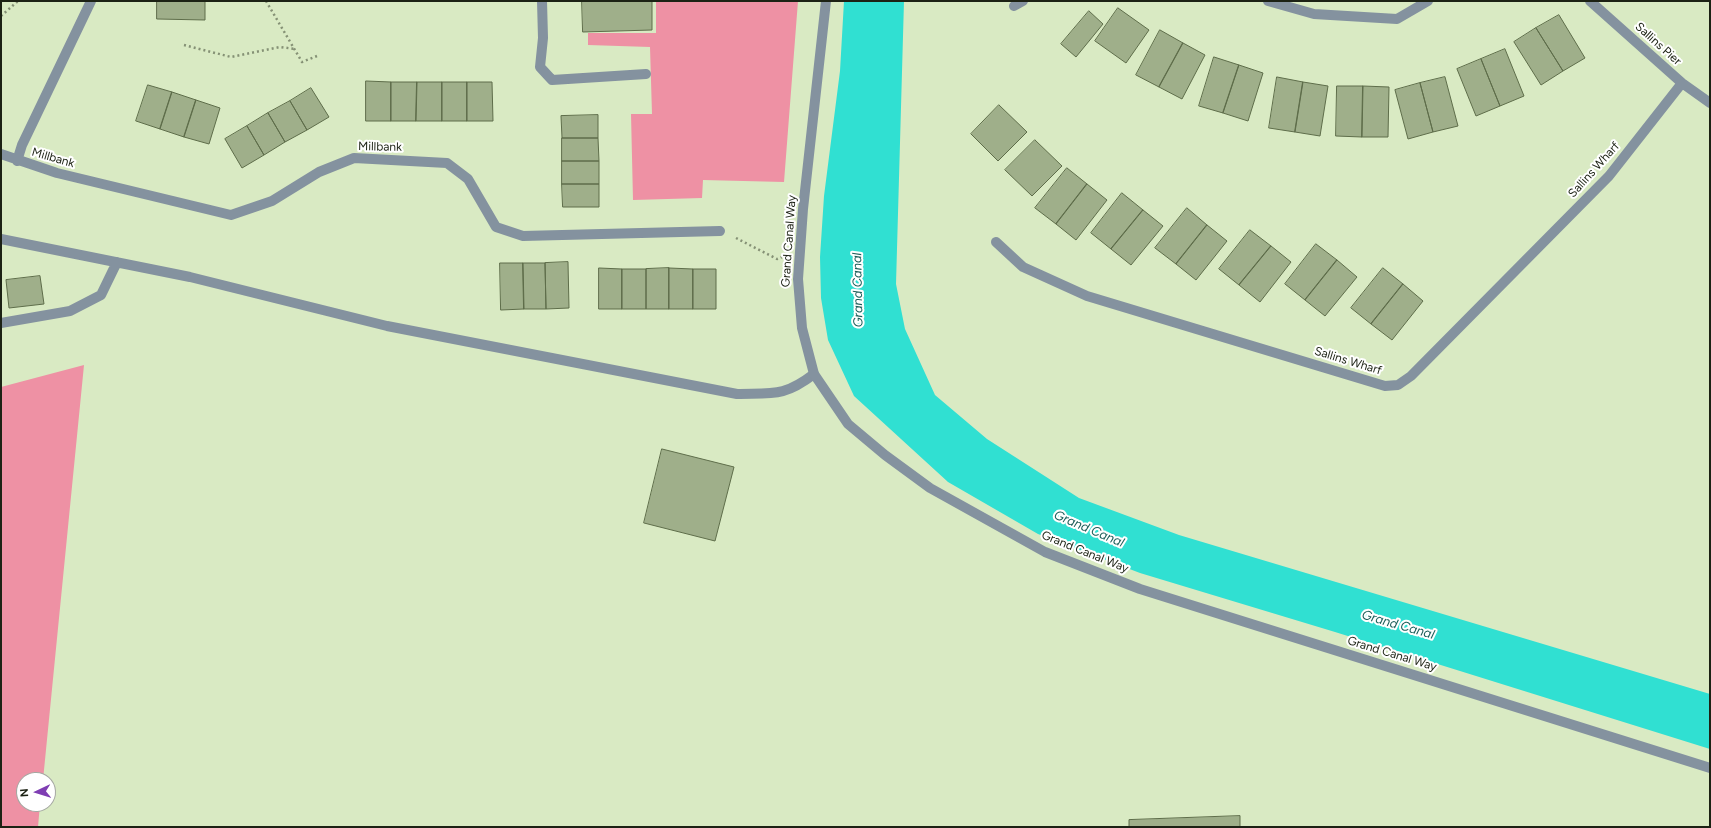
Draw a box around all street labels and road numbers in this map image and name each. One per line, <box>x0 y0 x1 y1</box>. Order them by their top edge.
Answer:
street label: Sallins Pier <box>1632 20 1684 68</box>
street label: Millbank <box>358 139 402 155</box>
street label: Sallins Wharf <box>1565 139 1623 201</box>
street label: Millbank <box>30 145 76 171</box>
street label: Grand Canal Way <box>779 194 799 288</box>
street label: Sallins Wharf <box>1313 344 1383 378</box>
street label: Grand Canal Way <box>1039 528 1131 576</box>
street label: Grand Canal Way <box>1346 634 1438 674</box>

